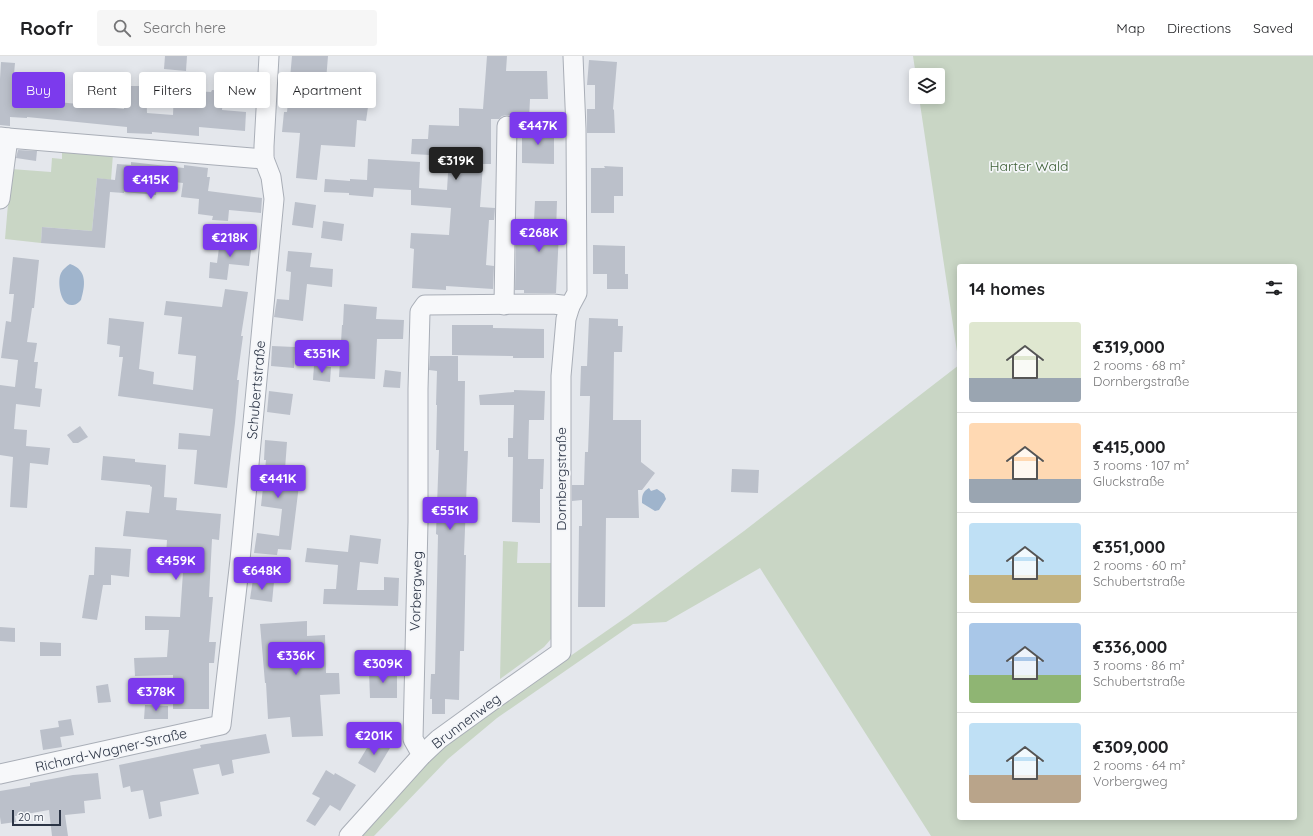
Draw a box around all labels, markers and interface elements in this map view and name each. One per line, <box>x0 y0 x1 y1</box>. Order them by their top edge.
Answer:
search box <box>97 10 377 46</box>
text: Roofr <box>20 16 73 40</box>
icon: search <box>111 17 133 39</box>
text: Search here <box>143 18 226 37</box>
text: Map <box>1116 19 1145 37</box>
text: Directions <box>1167 19 1231 37</box>
text: Saved <box>1253 19 1293 37</box>
map controls <box>909 68 945 104</box>
button: layers <box>909 68 945 104</box>
chip: Buy <box>12 72 65 108</box>
chip: Rent <box>73 72 131 108</box>
chip: Filters <box>139 72 206 108</box>
chip: New <box>214 72 270 108</box>
chip: Apartment <box>278 72 376 108</box>
pin: €447K <box>510 112 566 146</box>
text: €447K <box>519 117 557 133</box>
pin: €319K <box>428 147 484 181</box>
text: €319K <box>438 152 474 168</box>
park label: Harter Wald <box>989 157 1069 175</box>
pin: €415K <box>123 166 179 200</box>
text: €415K <box>133 171 169 187</box>
pin: €268K <box>511 219 567 253</box>
pin: €218K <box>202 224 258 258</box>
text: €268K <box>520 224 558 240</box>
text: €218K <box>212 229 248 245</box>
icon: filters <box>1263 277 1285 299</box>
text: 14 homes <box>969 278 1045 299</box>
text: €319,000 <box>1093 336 1165 357</box>
icon: home <box>1001 338 1049 386</box>
street label: Schubertstraße <box>243 340 269 440</box>
pin: €351K <box>294 340 350 374</box>
text: €351K <box>304 345 340 361</box>
text: 2 rooms · 68 m² <box>1093 357 1185 373</box>
text: Dornbergstraße <box>1093 373 1189 389</box>
street label: Dornbergstraße <box>552 427 570 531</box>
text: €415,000 <box>1093 436 1166 457</box>
icon: home <box>1001 439 1049 487</box>
text: 3 rooms · 107 m² <box>1093 457 1189 473</box>
pin: €441K <box>250 465 306 499</box>
text: €441K <box>260 470 296 486</box>
text: Gluckstraße <box>1093 473 1164 489</box>
pin: €551K <box>422 497 478 531</box>
text: €551K <box>432 502 468 518</box>
text: €351,000 <box>1093 536 1165 557</box>
icon: home <box>1001 539 1049 587</box>
pin: €459K <box>148 547 204 581</box>
street label: Vorbergweg <box>406 551 426 631</box>
text: €459K <box>156 552 196 568</box>
pin: €648K <box>234 557 290 591</box>
text: 2 rooms · 60 m² <box>1093 557 1186 573</box>
text: €648K <box>243 562 281 578</box>
text: Schubertstraße <box>1093 573 1185 589</box>
text: €336,000 <box>1093 636 1167 657</box>
icon: home <box>1001 639 1049 687</box>
pin: €336K <box>268 642 324 676</box>
text: €336K <box>277 647 315 663</box>
pin: €309K <box>355 650 411 684</box>
text: €309K <box>363 655 403 671</box>
text: 3 rooms · 86 m² <box>1093 657 1185 673</box>
text: Schubertstraße <box>1093 673 1185 689</box>
pin: €378K <box>128 678 184 712</box>
text: €378K <box>137 683 175 699</box>
street label: Brunnenweg <box>428 689 504 753</box>
pin: €201K <box>346 722 402 756</box>
street label: Richard-Wagner-Straße <box>33 724 189 776</box>
text: €201K <box>355 727 393 743</box>
text: €309,000 <box>1093 736 1169 757</box>
icon: home <box>1001 739 1049 787</box>
text: 2 rooms · 64 m² <box>1093 757 1185 773</box>
text: Vorbergweg <box>1093 773 1168 789</box>
scale bar <box>12 808 61 827</box>
text: 20 m <box>18 810 44 824</box>

